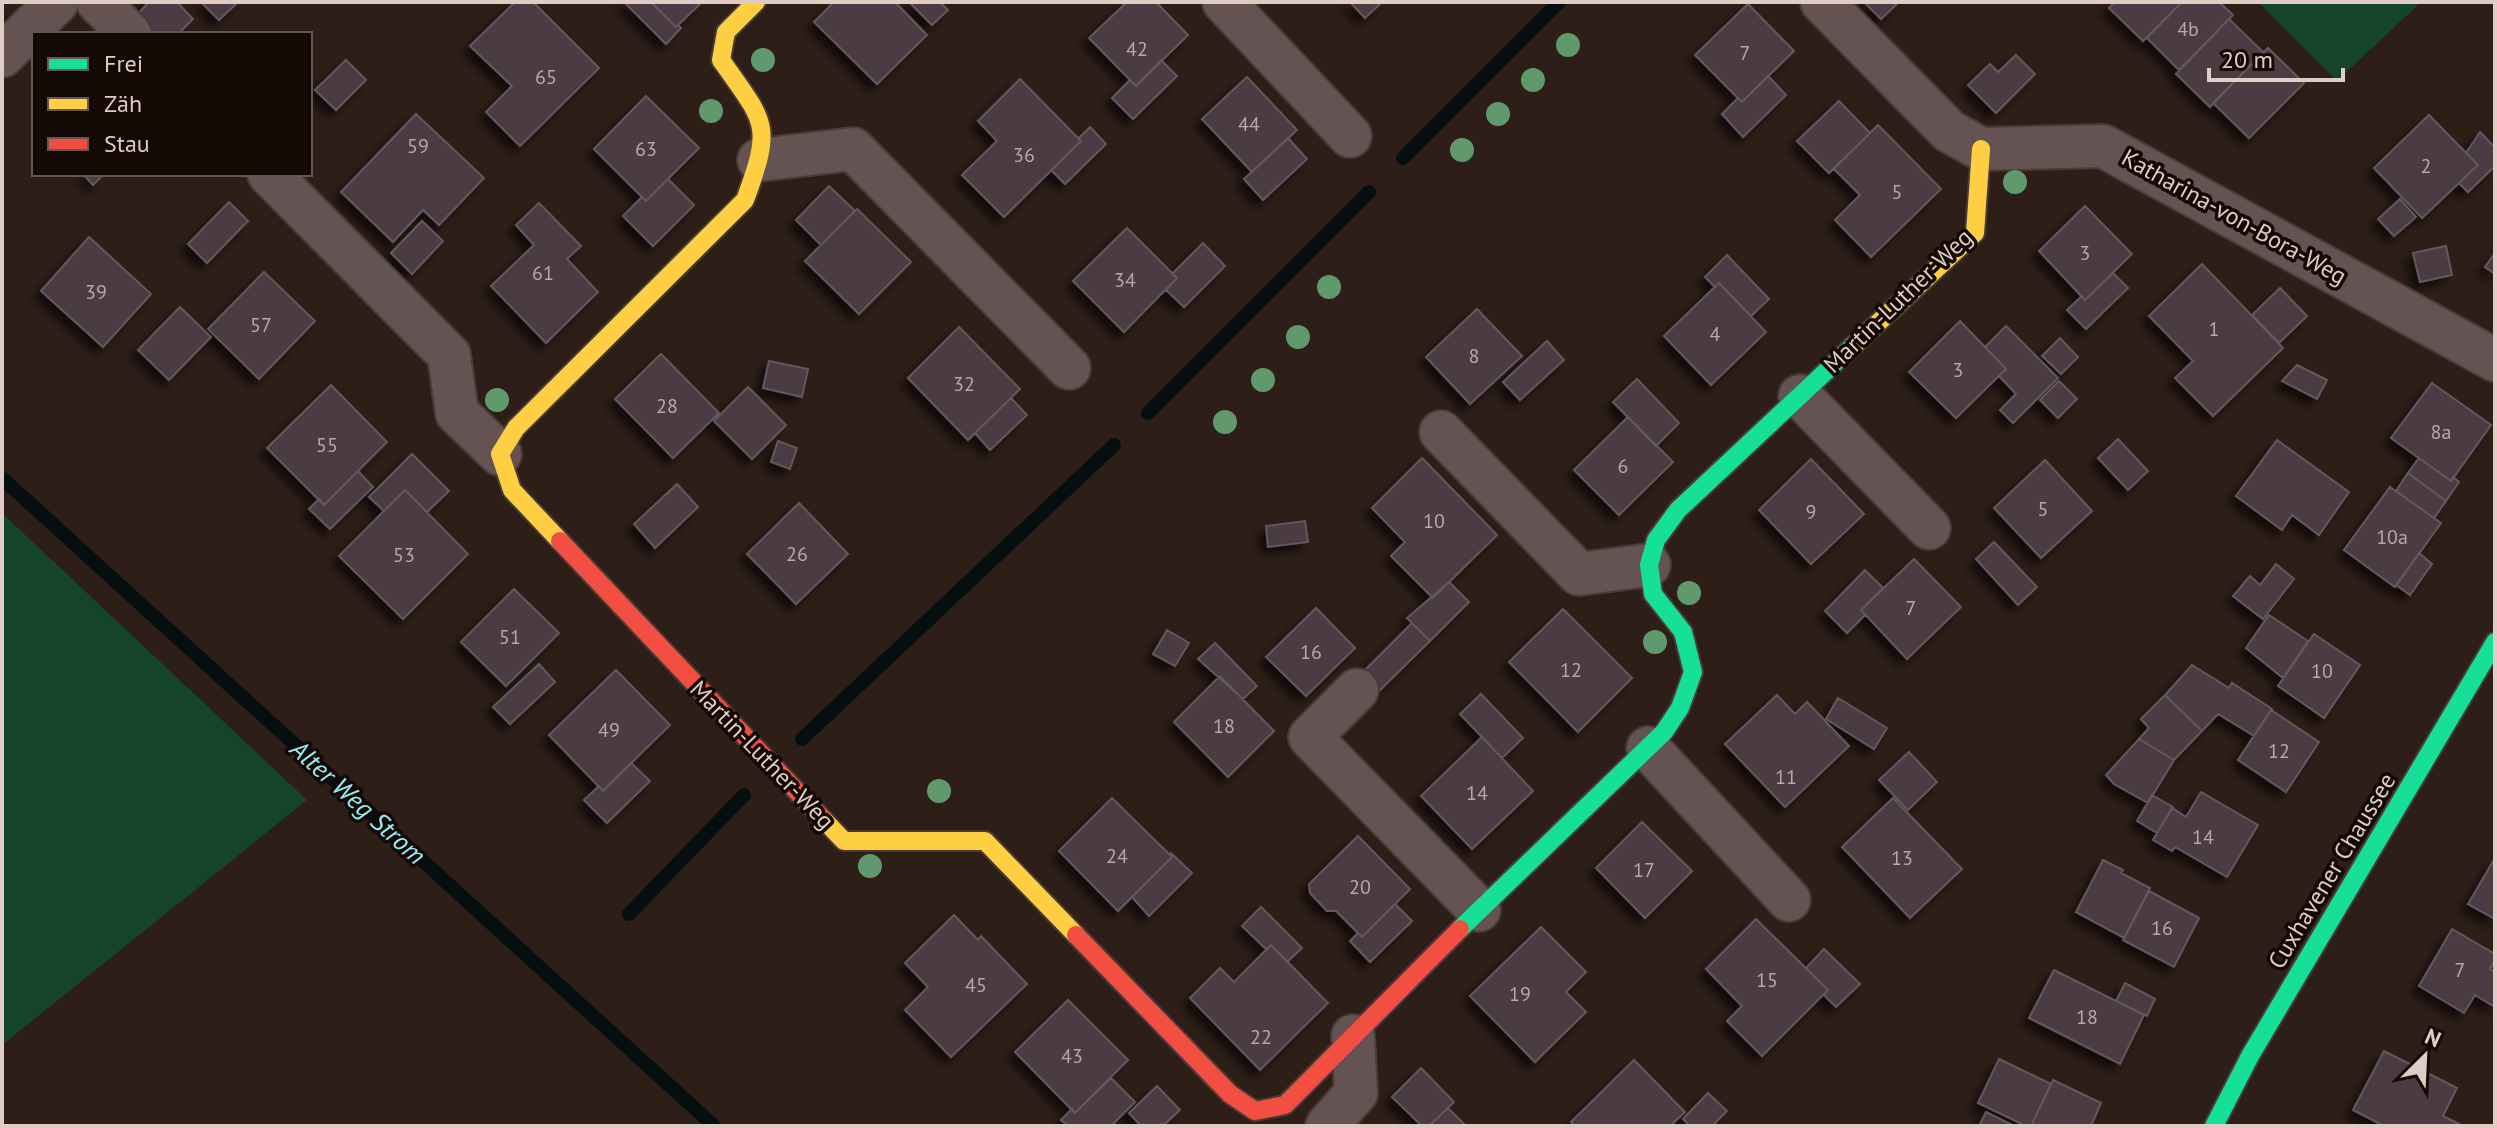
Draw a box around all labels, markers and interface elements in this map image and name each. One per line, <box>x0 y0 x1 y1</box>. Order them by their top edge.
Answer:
house number: 4b <box>2177 16 2199 42</box>
legend <box>32 32 312 176</box>
scale bar <box>2209 32 2343 82</box>
house number: 42 <box>1126 36 1148 62</box>
house number: 7 <box>1740 40 1750 66</box>
text: 20 m <box>2221 44 2273 75</box>
text: Frei <box>104 48 143 79</box>
house number: 65 <box>535 64 557 90</box>
text: Zäh <box>104 88 142 119</box>
house number: 44 <box>1238 111 1260 137</box>
text: Stau <box>104 128 150 159</box>
house number: 59 <box>407 133 429 159</box>
house number: 63 <box>635 136 657 162</box>
house number: 36 <box>1013 142 1035 168</box>
street label: Katharina-von-Bora-Weg <box>2116 142 2352 291</box>
house number: 2 <box>2421 153 2431 179</box>
house number: 5 <box>1892 179 1902 205</box>
street label: Martin-Luther-Weg <box>1817 222 1979 379</box>
house number: 3 <box>2080 240 2090 266</box>
house number: 61 <box>532 260 554 286</box>
house number: 34 <box>1114 267 1136 293</box>
house number: 39 <box>85 279 107 305</box>
house number: 57 <box>250 312 272 338</box>
house number: 1 <box>2209 316 2219 342</box>
house number: 4 <box>1710 321 1721 347</box>
house number: 8 <box>1469 343 1479 369</box>
house number: 3 <box>1953 357 1963 383</box>
house number: 32 <box>953 371 975 397</box>
house number: 28 <box>656 393 678 419</box>
house number: 8a <box>2431 419 2451 445</box>
house number: 55 <box>316 432 338 458</box>
house number: 6 <box>1618 453 1628 479</box>
house number: 5 <box>2038 496 2048 522</box>
house number: 9 <box>1806 499 1816 525</box>
house number: 10 <box>1423 508 1445 534</box>
house number: 10a <box>2376 524 2408 550</box>
house number: 26 <box>786 541 808 567</box>
house number: 53 <box>393 542 415 568</box>
house number: 7 <box>1906 595 1916 621</box>
house number: 51 <box>499 624 521 650</box>
house number: 16 <box>1300 639 1322 665</box>
house number: 12 <box>1560 657 1582 683</box>
house number: 10 <box>2311 658 2333 684</box>
street label: Martin-Luther-Weg <box>684 674 841 836</box>
house number: 18 <box>1213 713 1235 739</box>
house number: 49 <box>598 717 620 743</box>
water label: Alter Weg Strom <box>283 731 433 871</box>
house number: 12 <box>2268 738 2290 764</box>
house number: 11 <box>1775 764 1797 790</box>
street label: Cuxhavener Chaussee <box>2261 767 2402 974</box>
house number: 14 <box>1466 780 1488 806</box>
house number: 14 <box>2192 824 2214 850</box>
house number: 24 <box>1106 843 1128 869</box>
house number: 13 <box>1891 845 1913 871</box>
house number: 17 <box>1633 857 1655 883</box>
house number: 20 <box>1349 874 1371 900</box>
house number: 16 <box>2151 915 2173 941</box>
house number: 7 <box>2455 957 2465 983</box>
house number: 15 <box>1756 967 1778 993</box>
house number: 45 <box>965 972 987 998</box>
house number: 19 <box>1509 981 1531 1007</box>
house number: 18 <box>2076 1004 2098 1030</box>
north arrow <box>2385 1016 2465 1096</box>
text: N <box>2421 1022 2445 1053</box>
house number: 22 <box>1250 1024 1272 1050</box>
house number: 43 <box>1061 1043 1083 1069</box>

